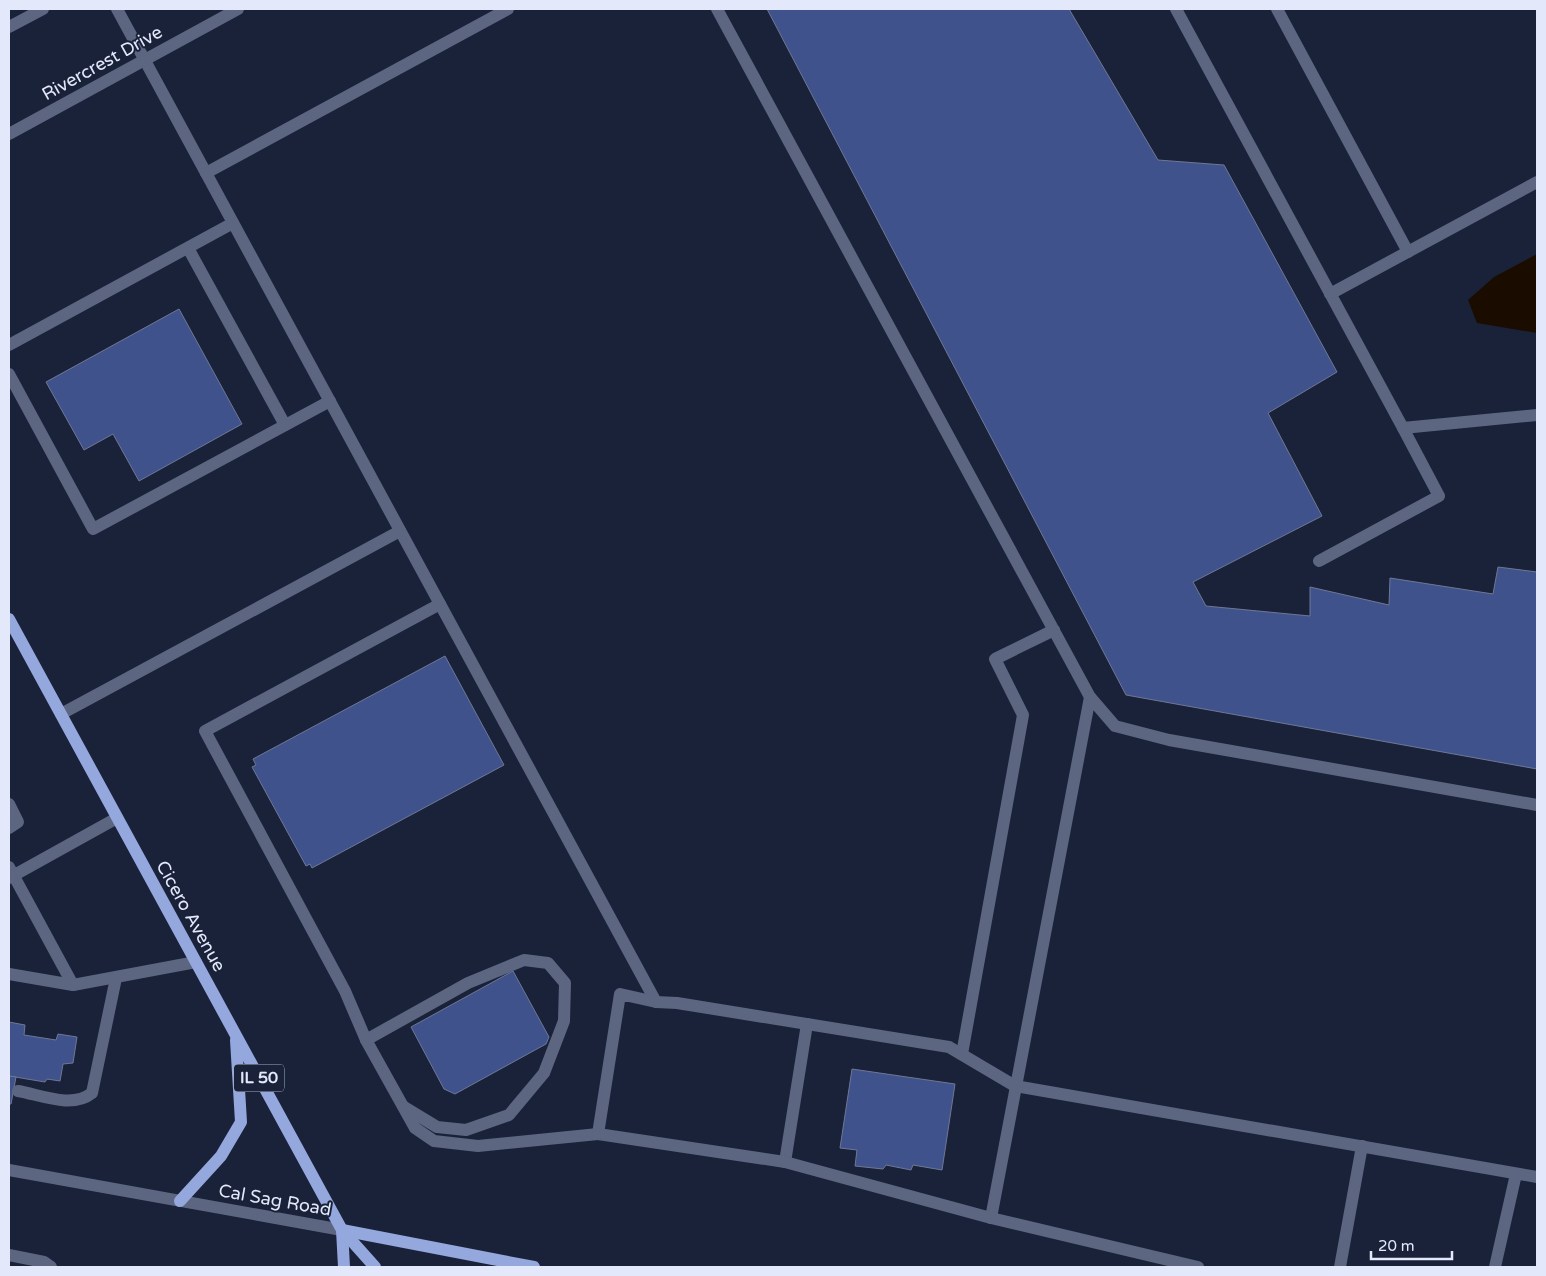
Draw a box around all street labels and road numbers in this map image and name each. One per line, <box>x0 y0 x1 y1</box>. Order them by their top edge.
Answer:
street label: Rivercrest Drive <box>38 21 166 105</box>
street label: Cicero Avenue <box>151 857 231 975</box>
road number: IL 50 <box>234 1064 284 1092</box>
street label: Cal Sag Road <box>217 1179 333 1221</box>

